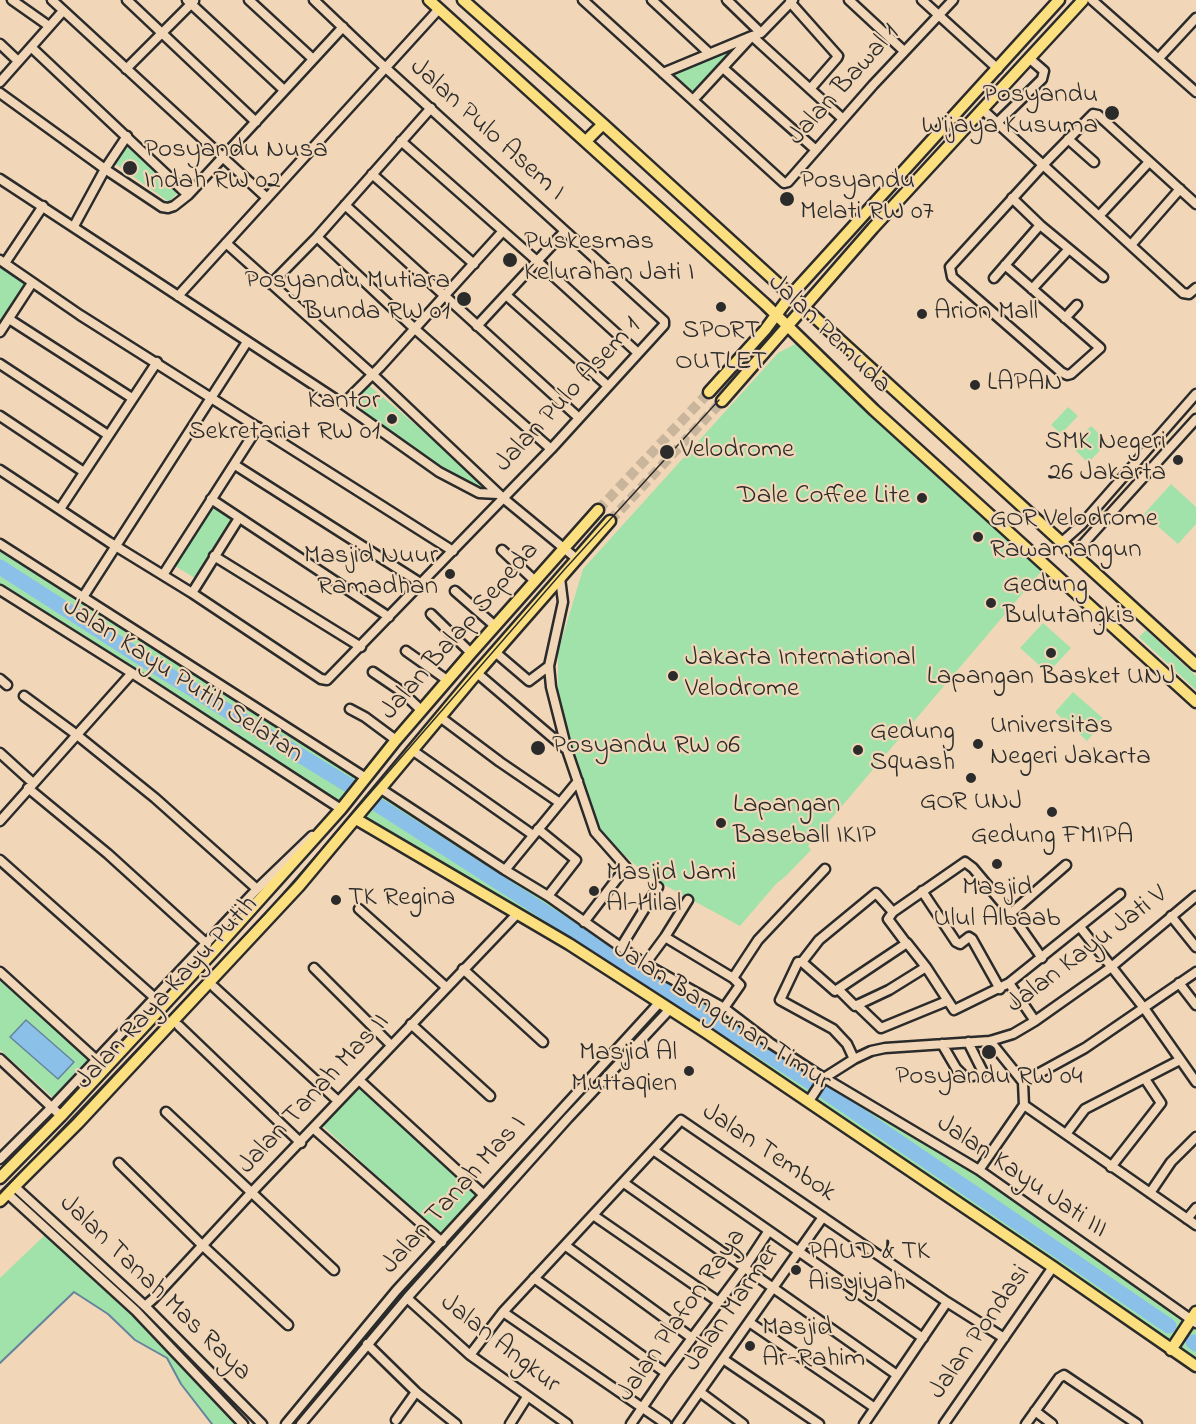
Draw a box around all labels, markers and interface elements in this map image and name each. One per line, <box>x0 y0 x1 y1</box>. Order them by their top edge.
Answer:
street label: Jalan Bawal 1 <box>782 19 908 153</box>
street label: Jalan Pulo Asem I <box>402 53 570 209</box>
place label: Posyandu Wijaya Kusuma <box>921 81 1098 144</box>
marker: Posyandu Wijaya Kusuma <box>1103 104 1121 122</box>
place label: Posyandu Nusa Indah RW 02 <box>144 136 328 199</box>
marker: Posyandu Nusa Indah RW 02 <box>121 159 139 177</box>
place label: Posyandu Melati RW 07 <box>800 167 934 230</box>
marker: Posyandu Melati RW 07 <box>778 190 796 208</box>
place label: Puskesmas Kelurahan Jati I <box>524 228 694 291</box>
marker: Puskesmas Kelurahan Jati I <box>501 251 519 269</box>
place label: Posyandu Mutiara Bunda RW 01 <box>245 267 450 330</box>
street label: Jalan Pemuda <box>760 268 896 402</box>
marker: Posyandu Mutiara Bunda RW 01 <box>455 290 473 308</box>
place label: Arion Mall <box>934 298 1038 330</box>
marker: SPORT OUTLET <box>714 300 728 314</box>
marker: Arion Mall <box>915 307 929 321</box>
street label: Jalan Pulo Asem 1 <box>489 312 649 480</box>
place label: SPORT OUTLET <box>675 317 767 380</box>
place label: LAPAN <box>987 369 1062 401</box>
marker: LAPAN <box>968 378 982 392</box>
place label: Kantor Sekretariat RW 01 <box>188 387 380 450</box>
marker: Kantor Sekretariat RW 01 <box>385 412 399 426</box>
place label: SMK Negeri 26 Jakarta <box>1045 428 1166 491</box>
place label: Velodrome <box>680 436 794 468</box>
marker: Velodrome <box>658 443 676 461</box>
marker: SMK Negeri 26 Jakarta <box>1171 453 1185 467</box>
place label: Dale Coffee Lite <box>737 482 910 514</box>
marker: Dale Coffee Lite <box>915 491 929 505</box>
place label: GOR Velodrome Rawamangun <box>990 505 1158 568</box>
marker: GOR Velodrome Rawamangun <box>971 530 985 544</box>
street label: Jalan Balap Sepeda <box>375 536 547 728</box>
place label: Masjid Nuur Ramadhan <box>304 542 438 605</box>
marker: Masjid Nuur Ramadhan <box>443 567 457 581</box>
place label: Gedung Bulutangkis <box>1003 571 1135 634</box>
street label: Jalan Kayu Putih Selatan <box>56 592 308 772</box>
marker: Gedung Bulutangkis <box>984 596 998 610</box>
place label: Jakarta International Velodrome <box>685 644 915 707</box>
marker: Lapangan Basket UNJ <box>1044 646 1058 660</box>
place label: Lapangan Basket UNJ <box>927 663 1175 695</box>
marker: Jakarta International Velodrome <box>666 669 680 683</box>
place label: Universitas Negeri Jakarta <box>990 712 1151 775</box>
place label: Gedung Squash <box>870 718 955 781</box>
place label: Posyandu RW 06 <box>552 732 740 764</box>
marker: Universitas Negeri Jakarta <box>971 737 985 751</box>
marker: Posyandu RW 06 <box>529 739 547 757</box>
marker: Gedung Squash <box>851 743 865 757</box>
marker: GOR UNJ <box>964 771 978 785</box>
place label: GOR UNJ <box>920 788 1022 820</box>
place label: Lapangan Baseball IKIP <box>733 791 876 854</box>
marker: Gedung FMIPA <box>1045 805 1059 819</box>
marker: Lapangan Baseball IKIP <box>714 816 728 830</box>
place label: Gedung FMIPA <box>971 822 1133 854</box>
marker: Masjid Ulul Albaab <box>990 857 1004 871</box>
place label: Masjid Jami Al-Hilal <box>606 859 736 922</box>
place label: Masjid Ulul Albaab <box>933 874 1061 937</box>
street label: Jalan Kayu Jati V <box>1001 880 1175 1022</box>
place label: TK Regina <box>348 884 455 916</box>
marker: Masjid Jami Al-Hilal <box>587 884 601 898</box>
street label: Jalan Raya Kayu Putih <box>70 890 266 1098</box>
marker: TK Regina <box>329 893 343 907</box>
street label: Jalan Bangunan Timur <box>606 934 836 1100</box>
street label: Jalan Tanah Mas II <box>232 1008 398 1182</box>
place label: Masjid Al Muttaqien <box>571 1039 677 1102</box>
marker: Posyandu RW 04 <box>980 1043 998 1061</box>
place label: Posyandu RW 04 <box>895 1063 1083 1095</box>
marker: Masjid Al Muttaqien <box>682 1064 696 1078</box>
street label: Jalan Tembok <box>695 1097 841 1211</box>
street label: Jalan Kayu Jati III <box>929 1109 1113 1247</box>
street label: Jalan Tanah Mas I <box>375 1110 535 1282</box>
street label: Jalan Tanah Mas Raya <box>51 1189 257 1389</box>
street label: Jalan Plafon Raya <box>611 1223 755 1409</box>
place label: PAUD & TK Aisyiyah <box>808 1238 930 1301</box>
street label: Jalan Marmer <box>677 1239 789 1379</box>
street label: Jalan Pondasi <box>923 1260 1039 1406</box>
marker: PAUD & TK Aisyiyah <box>789 1263 803 1277</box>
street label: Jalan Angkur <box>432 1288 566 1402</box>
place label: Masjid Ar-Rahim <box>762 1314 865 1377</box>
marker: Masjid Ar-Rahim <box>743 1339 757 1353</box>

